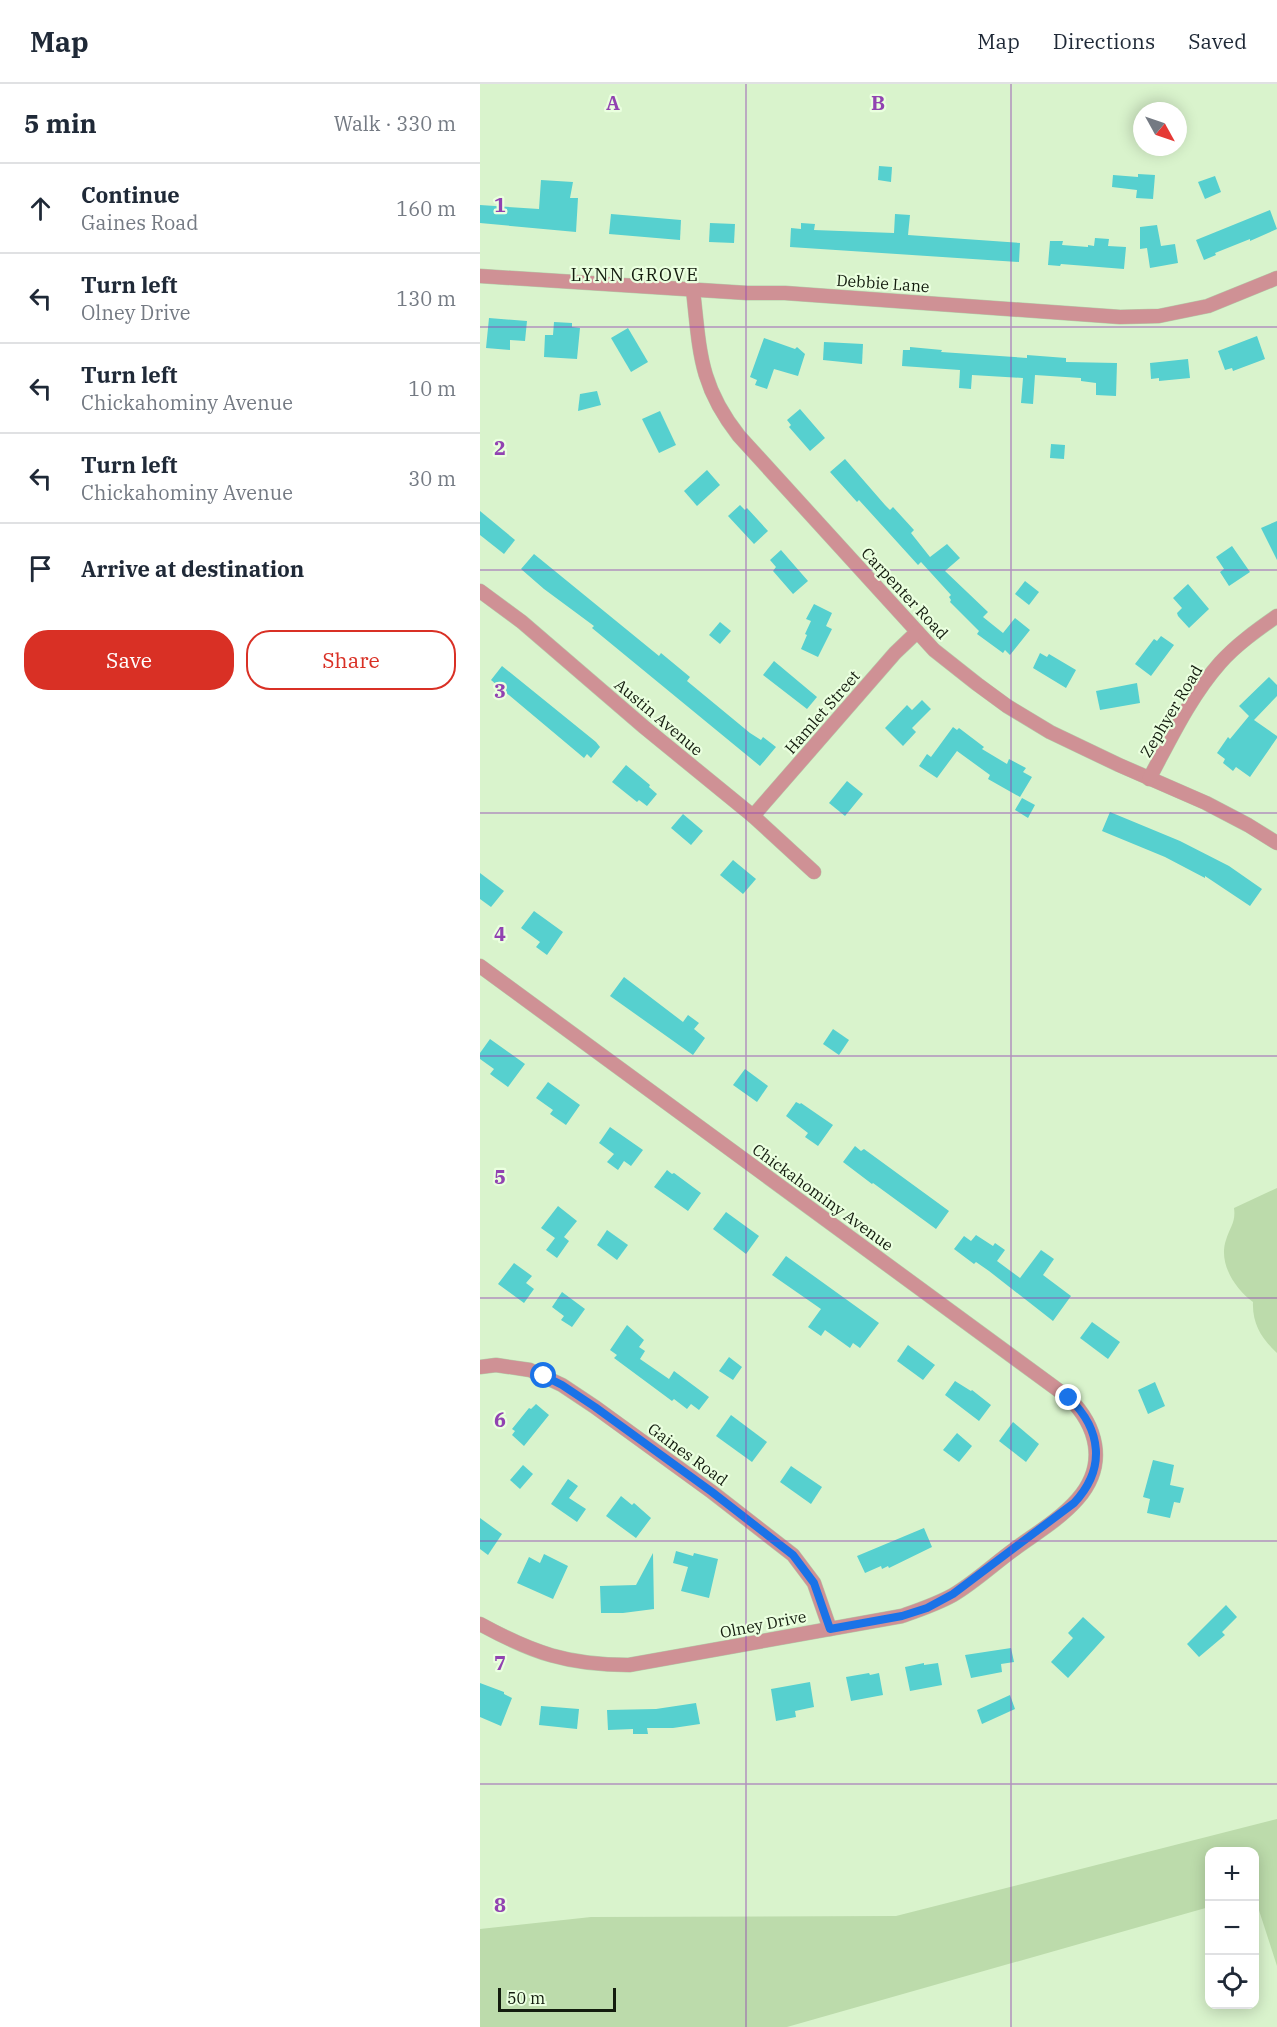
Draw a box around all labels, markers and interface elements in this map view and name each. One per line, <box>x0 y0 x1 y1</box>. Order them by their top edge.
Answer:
text: Map <box>30 23 89 60</box>
text: Map <box>977 27 1020 55</box>
text: Directions <box>1053 27 1155 55</box>
text: Saved <box>1188 27 1247 55</box>
text: A <box>606 89 620 116</box>
text: B <box>871 89 885 116</box>
north arrow <box>1133 102 1187 156</box>
text: 5 min <box>24 106 97 140</box>
text: Walk · 330 m <box>334 110 456 137</box>
text: Continue <box>81 180 180 209</box>
text: 1 <box>494 191 506 218</box>
icon: ahead <box>24 192 57 225</box>
text: 160 m <box>396 195 456 222</box>
text: Gaines Road <box>81 209 198 236</box>
district label: LYNN GROVE <box>571 263 699 286</box>
text: Turn left <box>81 270 177 299</box>
street label: Debbie Lane <box>836 270 930 296</box>
icon: left <box>24 282 57 315</box>
text: 130 m <box>396 285 456 312</box>
text: Olney Drive <box>81 299 191 326</box>
text: Turn left <box>81 360 177 389</box>
icon: left <box>24 372 57 405</box>
text: 10 m <box>408 375 456 402</box>
text: Chickahominy Avenue <box>81 389 293 416</box>
text: 2 <box>494 434 506 461</box>
text: Turn left <box>81 450 177 479</box>
icon: left <box>24 462 57 495</box>
text: 30 m <box>408 465 456 492</box>
text: Chickahominy Avenue <box>81 479 293 506</box>
street label: Carpenter Road <box>857 543 953 643</box>
icon: arrive <box>24 552 57 585</box>
text: Arrive at destination <box>81 554 304 583</box>
button: Save <box>24 630 234 690</box>
button: Share <box>246 630 456 690</box>
street label: Zephyer Road <box>1136 661 1207 761</box>
street label: Hamlet Street <box>780 666 864 758</box>
street label: Austin Avenue <box>611 674 707 760</box>
text: 3 <box>494 677 506 704</box>
text: 4 <box>494 920 506 947</box>
street label: Chickahominy Avenue <box>749 1139 897 1255</box>
text: 5 <box>494 1163 506 1190</box>
route start <box>530 1362 556 1388</box>
route end <box>1055 1384 1081 1410</box>
text: 6 <box>494 1406 506 1433</box>
street label: Gaines Road <box>644 1418 732 1490</box>
street label: Olney Drive <box>718 1606 808 1642</box>
text: 7 <box>494 1649 506 1676</box>
map controls <box>1205 1847 1259 2009</box>
button: + <box>1205 1847 1259 1901</box>
text: 8 <box>494 1891 506 1918</box>
button: − <box>1205 1901 1259 1955</box>
button: locate <box>1205 1955 1259 2009</box>
scale bar <box>498 1985 616 2012</box>
text: 50 m <box>507 1988 545 2008</box>

